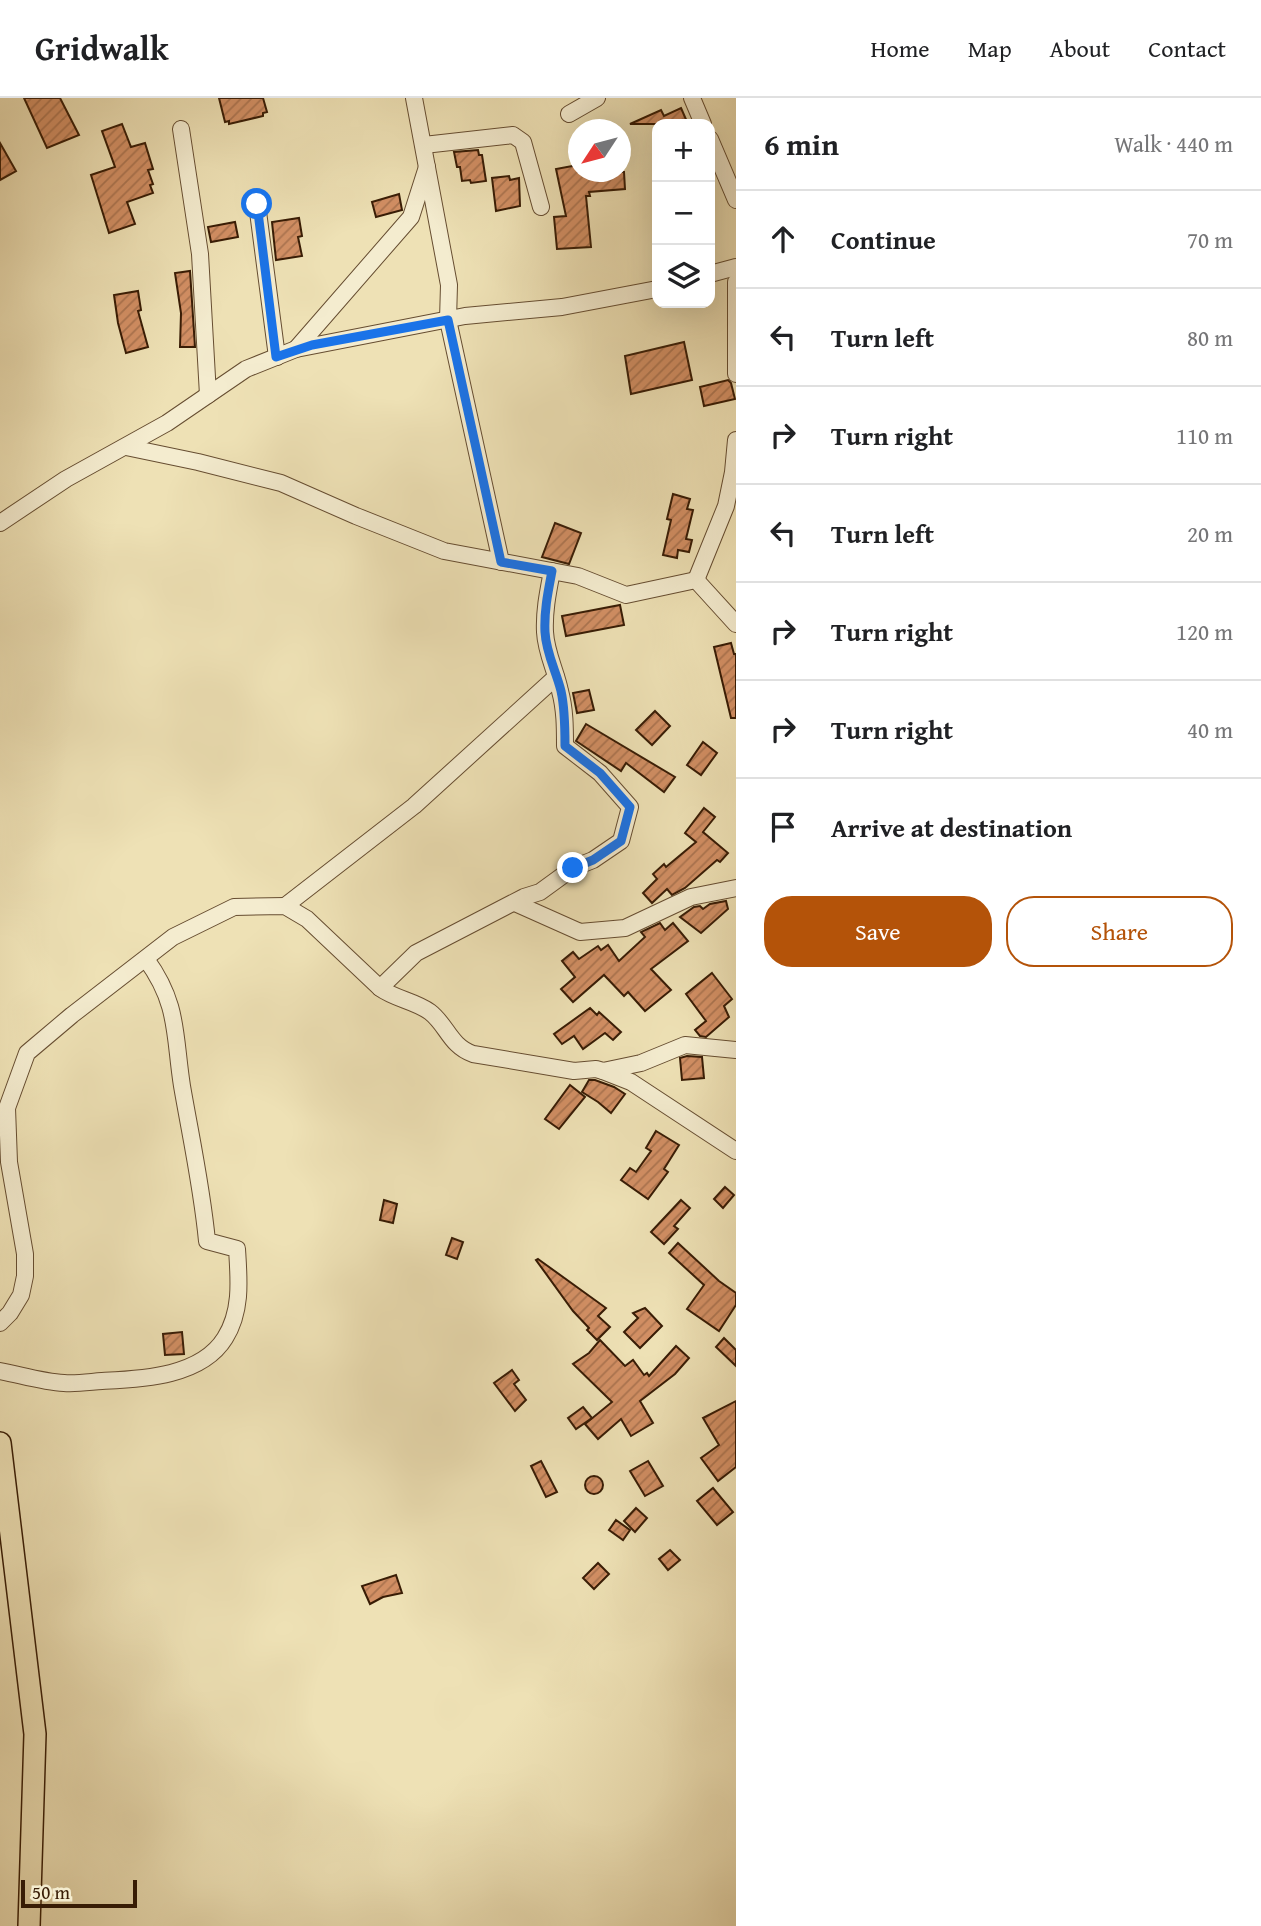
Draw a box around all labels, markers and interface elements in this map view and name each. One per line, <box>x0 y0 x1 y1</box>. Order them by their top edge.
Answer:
text: Gridwalk <box>35 24 169 72</box>
text: Home <box>871 31 930 66</box>
text: Map <box>968 31 1012 66</box>
text: About <box>1050 31 1110 66</box>
text: Contact <box>1148 31 1226 66</box>
north arrow <box>568 119 631 182</box>
map controls <box>652 119 715 308</box>
button: + <box>652 119 715 182</box>
text: 6 min <box>764 122 839 166</box>
text: Walk · 440 m <box>1114 127 1233 160</box>
button: − <box>652 182 715 245</box>
route start <box>241 188 272 219</box>
icon: ahead <box>764 220 802 258</box>
text: Continue <box>831 220 936 259</box>
text: 70 m <box>1187 223 1233 256</box>
button: layers <box>652 245 715 308</box>
icon: left <box>764 318 802 356</box>
text: Turn left <box>831 318 934 357</box>
text: 80 m <box>1187 321 1233 354</box>
icon: right <box>764 416 802 454</box>
text: Turn right <box>831 416 953 455</box>
text: 110 m <box>1176 419 1233 452</box>
icon: left <box>764 514 802 552</box>
text: Turn left <box>831 514 934 553</box>
text: 20 m <box>1187 517 1233 550</box>
icon: right <box>764 612 802 650</box>
text: Turn right <box>831 612 953 651</box>
text: 120 m <box>1176 615 1233 648</box>
icon: right <box>764 710 802 748</box>
text: Turn right <box>831 710 953 749</box>
text: 40 m <box>1187 713 1233 746</box>
icon: arrive <box>764 808 802 846</box>
text: Arrive at destination <box>831 808 1072 847</box>
route end <box>557 852 588 883</box>
button: Save <box>764 896 992 967</box>
button: Share <box>1006 896 1233 967</box>
scale bar <box>21 1877 136 1909</box>
text: 50 m <box>32 1878 70 1906</box>

